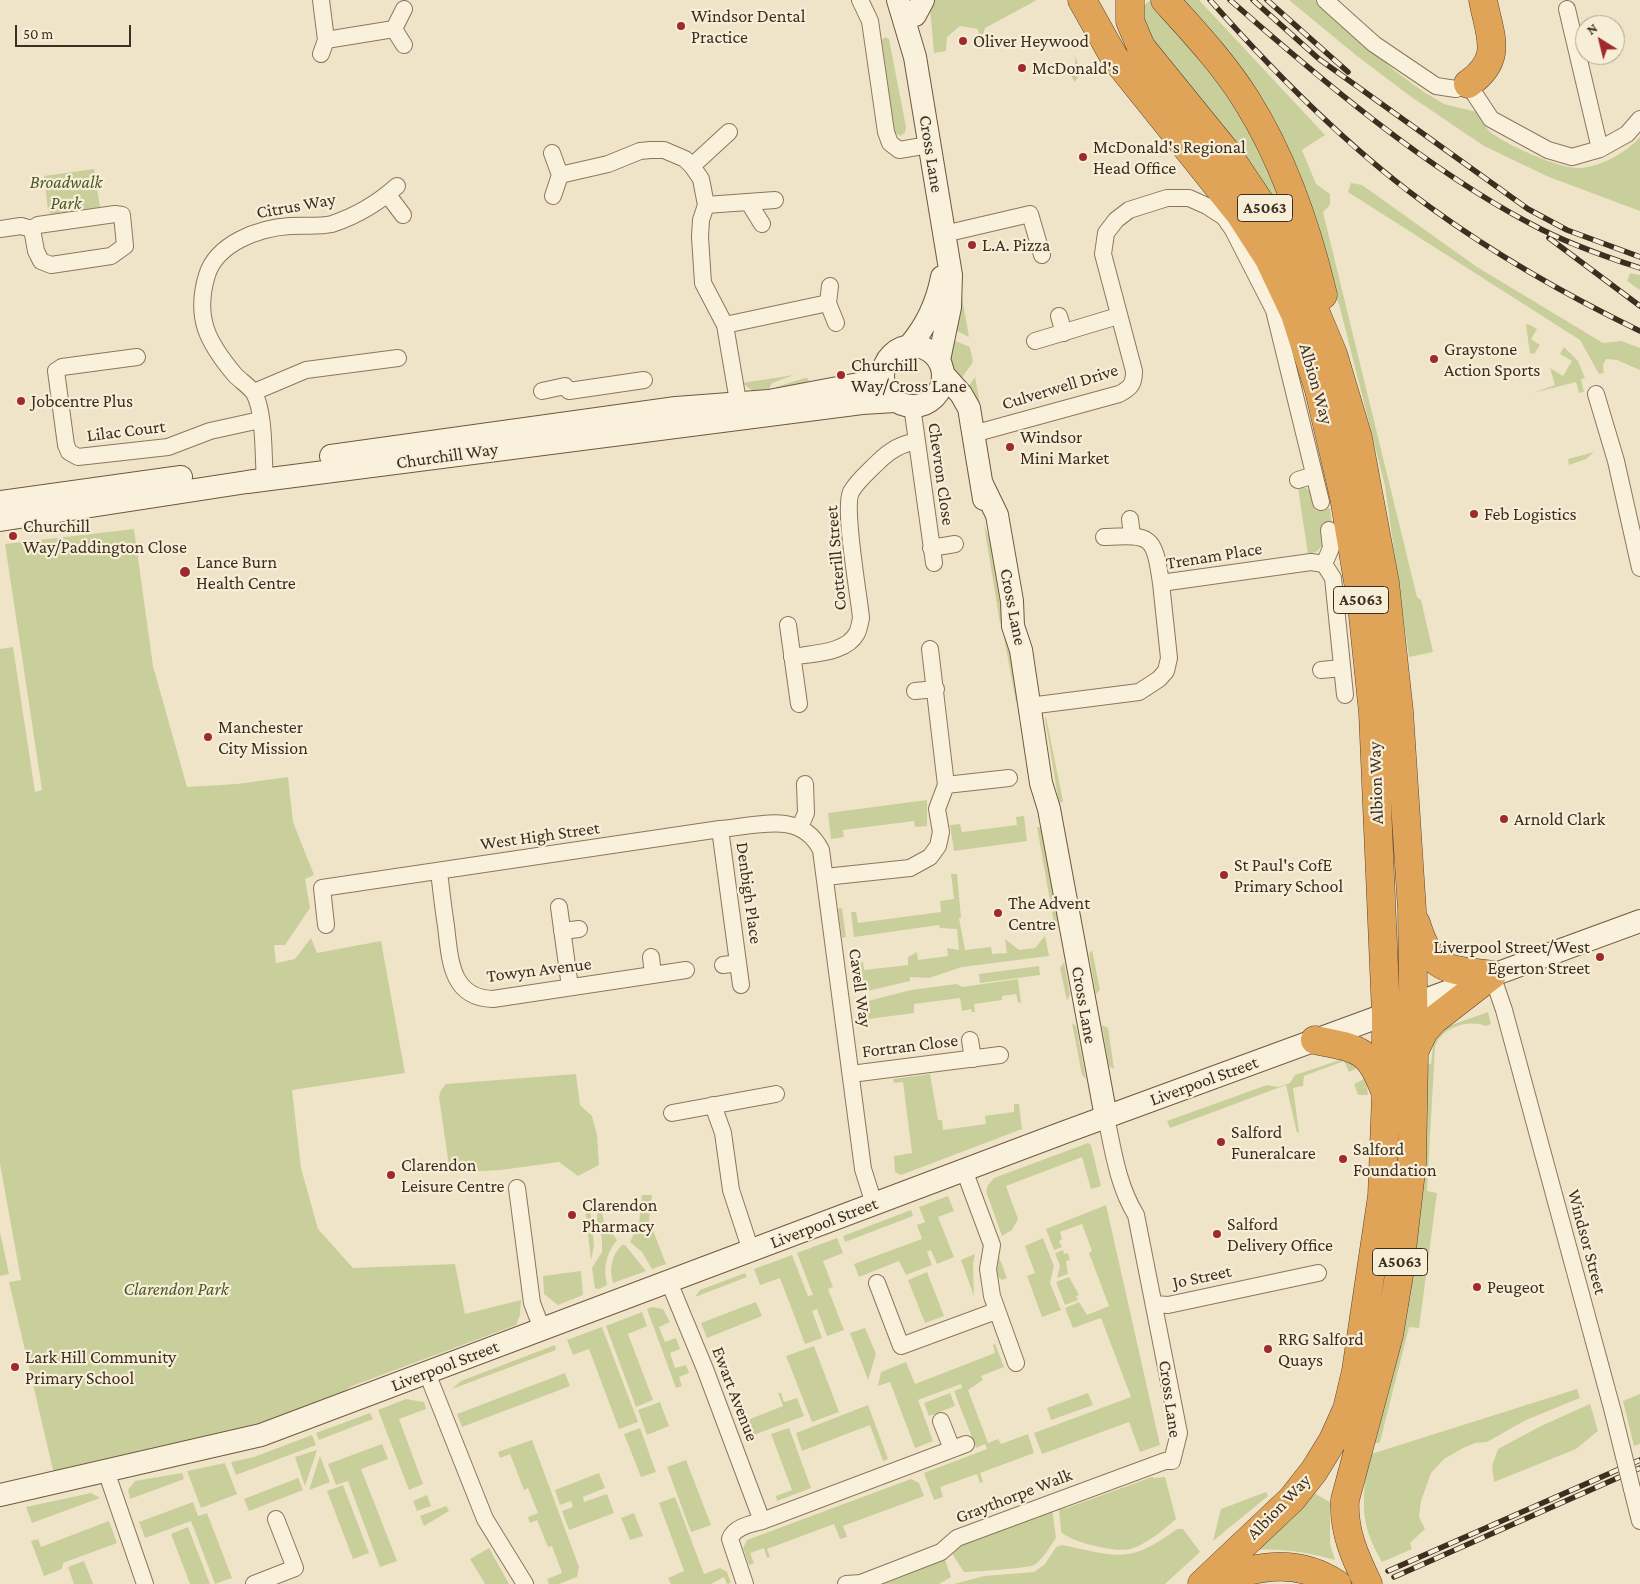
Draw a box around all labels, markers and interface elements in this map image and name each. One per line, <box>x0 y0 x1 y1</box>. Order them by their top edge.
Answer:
place label: Windsor Dental Practice <box>691 5 805 48</box>
scale bar <box>18 15 134 47</box>
north arrow <box>1575 15 1625 65</box>
text: N <box>1583 19 1600 38</box>
marker: Windsor Dental Practice <box>675 20 687 32</box>
text: 50 m <box>23 26 53 42</box>
place label: Oliver Heywood <box>973 30 1089 52</box>
marker: Oliver Heywood <box>957 35 969 47</box>
place label: McDonald's <box>1032 57 1119 79</box>
marker: McDonald's <box>1016 62 1028 74</box>
street label: Cross Lane <box>914 114 948 194</box>
place label: McDonald's Regional Head Office <box>1093 136 1246 178</box>
marker: McDonald's Regional Head Office <box>1077 151 1089 163</box>
park label: Broadwalk Park <box>30 171 102 213</box>
street label: Citrus Way <box>255 188 337 224</box>
road number: A5063 <box>1238 194 1292 222</box>
place label: L.A. Pizza <box>982 234 1050 256</box>
marker: L.A. Pizza <box>966 239 978 251</box>
place label: Graystone Action Sports <box>1444 338 1540 380</box>
street label: Albion Way <box>1294 341 1338 427</box>
marker: Graystone Action Sports <box>1428 353 1440 365</box>
place label: Churchill Way/Cross Lane <box>851 354 967 396</box>
street label: Culverwell Drive <box>999 359 1121 415</box>
marker: Churchill Way/Cross Lane <box>835 369 847 381</box>
place label: Jobcentre Plus <box>31 390 133 412</box>
marker: Jobcentre Plus <box>15 395 27 407</box>
street label: Lilac Court <box>85 415 167 447</box>
street label: Chevron Close <box>923 421 959 527</box>
place label: Windsor Mini Market <box>1020 426 1109 468</box>
street label: Churchill Way <box>395 438 499 474</box>
marker: Windsor Mini Market <box>1004 441 1016 453</box>
place label: Feb Logistics <box>1484 503 1577 525</box>
street label: Cotterill Street <box>821 505 851 611</box>
marker: Feb Logistics <box>1468 508 1480 520</box>
place label: Churchill Way/Paddington Close <box>23 515 187 558</box>
marker: Churchill Way/Paddington Close <box>7 530 19 542</box>
street label: Trenam Place <box>1164 538 1264 574</box>
place label: Lance Burn Health Centre <box>196 551 296 594</box>
marker: Lance Burn Health Centre <box>178 565 192 579</box>
street label: Cross Lane <box>995 567 1031 647</box>
road number: A5063 <box>1334 586 1388 614</box>
place label: Manchester City Mission <box>218 716 308 759</box>
marker: Manchester City Mission <box>202 731 214 743</box>
street label: Albion Way <box>1364 741 1388 825</box>
place label: Arnold Clark <box>1514 808 1605 830</box>
marker: Arnold Clark <box>1498 813 1510 825</box>
street label: West High Street <box>479 817 601 855</box>
street label: Denbigh Place <box>731 841 767 945</box>
place label: St Paul's CofE Primary School <box>1234 854 1343 896</box>
marker: St Paul's CofE Primary School <box>1218 869 1230 881</box>
place label: The Advent Centre <box>1008 892 1090 934</box>
marker: The Advent Centre <box>992 907 1004 919</box>
place label: Liverpool Street/West Egerton Street <box>1434 936 1590 979</box>
street label: Cavell Way <box>844 947 876 1029</box>
marker: Liverpool Street/West Egerton Street <box>1594 951 1606 963</box>
street label: Towyn Avenue <box>485 953 593 987</box>
street label: Cross Lane <box>1067 965 1101 1045</box>
street label: Fortran Close <box>861 1029 959 1063</box>
street label: Liverpool Street <box>1147 1051 1261 1111</box>
place label: Salford Funeralcare <box>1231 1121 1316 1164</box>
marker: Salford Funeralcare <box>1215 1136 1227 1148</box>
place label: Salford Foundation <box>1353 1138 1437 1180</box>
marker: Salford Foundation <box>1337 1153 1349 1165</box>
place label: Clarendon Leisure Centre <box>401 1154 504 1196</box>
marker: Clarendon Leisure Centre <box>385 1169 397 1181</box>
street label: Windsor Street <box>1563 1187 1611 1297</box>
street label: Liverpool Street <box>767 1193 881 1253</box>
place label: Clarendon Pharmacy <box>582 1194 657 1236</box>
marker: Clarendon Pharmacy <box>566 1209 578 1221</box>
place label: Salford Delivery Office <box>1227 1213 1333 1256</box>
marker: Salford Delivery Office <box>1211 1228 1223 1240</box>
road number: A5063 <box>1372 1248 1428 1276</box>
street label: Jo Street <box>1171 1260 1233 1294</box>
place label: Peugeot <box>1487 1276 1545 1298</box>
park label: Clarendon Park <box>123 1278 229 1300</box>
marker: Peugeot <box>1471 1281 1483 1293</box>
place label: RRG Salford Quays <box>1278 1328 1364 1370</box>
street label: Liverpool Street <box>388 1336 502 1396</box>
marker: RRG Salford Quays <box>1262 1343 1274 1355</box>
street label: Ewart Avenue <box>707 1344 763 1444</box>
place label: Lark Hill Community Primary School <box>25 1346 176 1388</box>
street label: Cross Lane <box>1154 1359 1186 1439</box>
marker: Lark Hill Community Primary School <box>9 1361 21 1373</box>
street label: Graythorpe Walk <box>953 1464 1075 1528</box>
street label: Albion Way <box>1242 1470 1316 1544</box>

